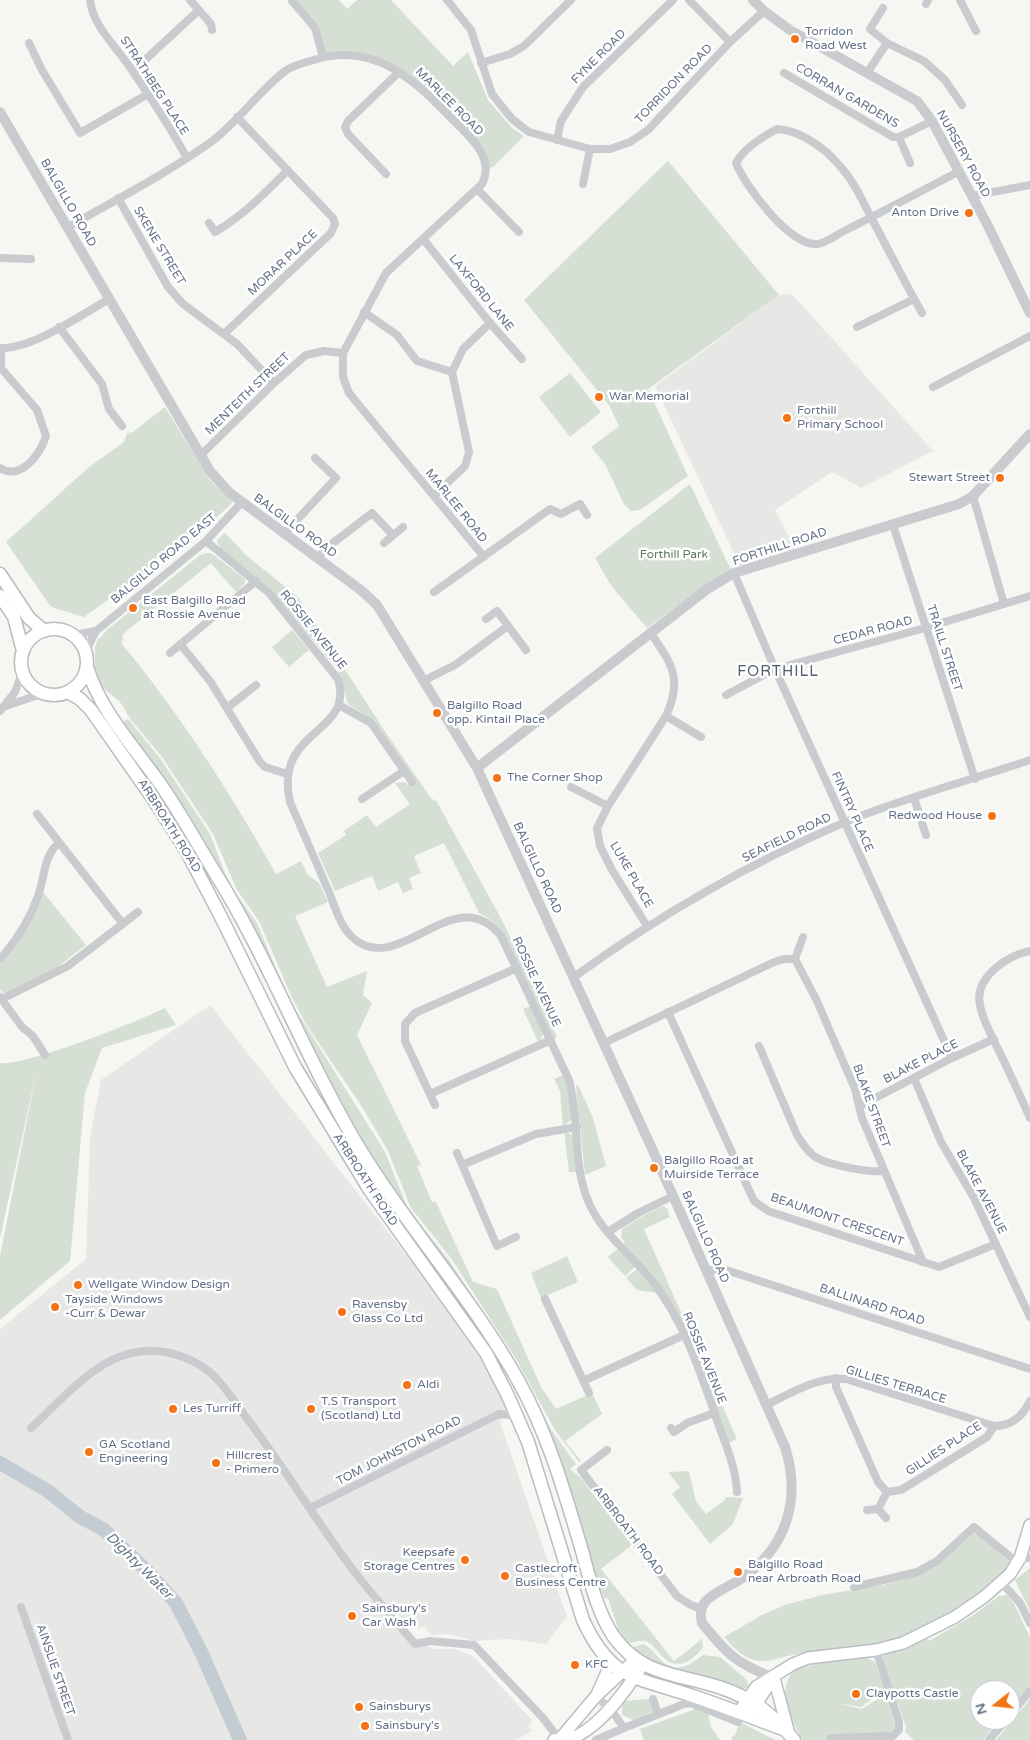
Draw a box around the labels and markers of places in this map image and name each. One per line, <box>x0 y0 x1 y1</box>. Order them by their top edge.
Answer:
place label: Torridon Road West <box>805 25 867 53</box>
marker: Torridon Road West <box>789 33 801 45</box>
place label: Anton Drive <box>891 206 959 220</box>
marker: Anton Drive <box>963 207 975 219</box>
place label: War Memorial <box>609 390 689 404</box>
marker: War Memorial <box>593 391 605 403</box>
place label: Forthill Primary School <box>797 404 883 432</box>
marker: Forthill Primary School <box>781 412 793 424</box>
place label: Stewart Street <box>909 471 990 485</box>
marker: Stewart Street <box>994 472 1006 484</box>
place label: East Balgillo Road at Rossie Avenue <box>143 594 246 622</box>
marker: East Balgillo Road at Rossie Avenue <box>127 602 139 614</box>
place label: Balgillo Road opp. Kintail Place <box>447 699 545 727</box>
marker: Balgillo Road opp. Kintail Place <box>431 707 443 719</box>
place label: The Corner Shop <box>507 771 603 785</box>
marker: The Corner Shop <box>491 772 503 784</box>
place label: Redwood House <box>888 809 982 823</box>
marker: Redwood House <box>986 810 998 822</box>
place label: Balgillo Road at Muirside Terrace <box>664 1154 759 1182</box>
marker: Balgillo Road at Muirside Terrace <box>648 1162 660 1174</box>
place label: Wellgate Window Design <box>88 1278 230 1292</box>
marker: Wellgate Window Design <box>72 1279 84 1291</box>
place label: Tayside Windows -Curr & Dewar <box>65 1293 163 1321</box>
place label: Ravensby Glass Co Ltd <box>352 1298 423 1326</box>
marker: Tayside Windows -Curr & Dewar <box>49 1301 61 1313</box>
marker: Ravensby Glass Co Ltd <box>336 1306 348 1318</box>
place label: Aldi <box>417 1378 439 1392</box>
marker: Aldi <box>401 1379 413 1391</box>
place label: T.S Transport (Scotland) Ltd <box>321 1395 401 1423</box>
place label: Les Turriff <box>183 1402 241 1416</box>
marker: Les Turriff <box>167 1403 179 1415</box>
marker: T.S Transport (Scotland) Ltd <box>305 1403 317 1415</box>
place label: GA Scotland Engineering <box>99 1438 170 1466</box>
marker: GA Scotland Engineering <box>83 1446 95 1458</box>
place label: Hillcrest - Primero <box>226 1449 279 1477</box>
marker: Hillcrest - Primero <box>210 1457 222 1469</box>
place label: Keepsafe Storage Centres <box>364 1546 455 1574</box>
marker: Keepsafe Storage Centres <box>459 1554 471 1566</box>
place label: Balgillo Road near Arbroath Road <box>748 1558 861 1586</box>
place label: Castlecroft Business Centre <box>515 1562 606 1590</box>
marker: Balgillo Road near Arbroath Road <box>732 1566 744 1578</box>
marker: Castlecroft Business Centre <box>499 1570 511 1582</box>
place label: Sainsbury's Car Wash <box>362 1602 427 1630</box>
marker: Sainsbury's Car Wash <box>346 1610 358 1622</box>
place label: KFC <box>585 1658 608 1672</box>
marker: KFC <box>569 1659 581 1671</box>
place label: Claypotts Castle <box>866 1687 958 1701</box>
marker: Claypotts Castle <box>850 1688 862 1700</box>
place label: Sainsburys <box>369 1700 431 1714</box>
marker: Sainsburys <box>353 1701 365 1713</box>
place label: Sainsbury's <box>375 1719 440 1733</box>
marker: Sainsbury's <box>359 1720 371 1732</box>

